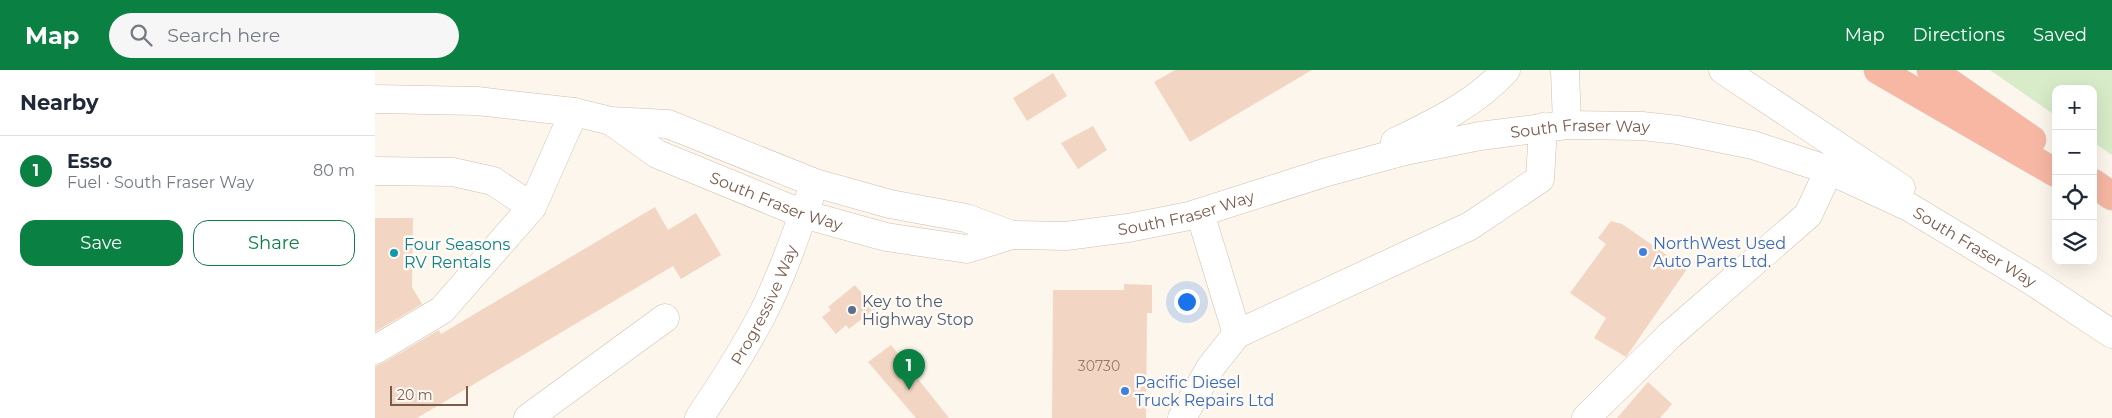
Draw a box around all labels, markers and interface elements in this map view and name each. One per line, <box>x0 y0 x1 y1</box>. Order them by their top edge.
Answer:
search box <box>109 13 459 58</box>
text: Map <box>25 21 79 50</box>
icon: search <box>127 21 155 49</box>
text: Search here <box>167 24 280 47</box>
text: Map <box>1845 24 1885 46</box>
text: Directions <box>1913 24 2005 46</box>
text: Saved <box>2033 24 2087 46</box>
map controls <box>2052 85 2097 265</box>
button: + <box>2052 85 2097 130</box>
text: Nearby <box>20 90 99 115</box>
street label: South Fraser Way <box>1509 115 1651 142</box>
button: − <box>2052 130 2097 175</box>
text: Esso <box>67 150 112 173</box>
text: 1 <box>33 161 39 180</box>
text: 80 m <box>313 161 355 180</box>
street label: South Fraser Way <box>707 168 845 235</box>
text: Fuel · South Fraser Way <box>67 173 254 192</box>
button: locate <box>2052 175 2097 220</box>
street label: South Fraser Way <box>1117 187 1257 239</box>
street label: South Fraser Way <box>1910 203 2040 292</box>
button: Save <box>20 220 183 266</box>
button: Share <box>193 220 355 266</box>
button: layers <box>2052 220 2097 265</box>
place label: NorthWest Used Auto Parts Ltd. <box>1653 234 1786 271</box>
place label: Four Seasons RV Rentals <box>404 235 511 272</box>
street label: Progressive Way <box>727 242 801 368</box>
marker: NorthWest Used Auto Parts Ltd. <box>1637 246 1649 258</box>
marker: Four Seasons RV Rentals <box>388 247 400 259</box>
your location <box>1174 289 1200 315</box>
place label: Key to the Highway Stop <box>862 292 974 329</box>
marker: Key to the Highway Stop <box>846 304 858 316</box>
pin: 1 <box>893 349 925 390</box>
house number: 30730 <box>1078 357 1120 375</box>
place label: Pacific Diesel Truck Repairs Ltd <box>1135 373 1274 410</box>
scale bar <box>390 383 467 406</box>
marker: Pacific Diesel Truck Repairs Ltd <box>1119 385 1131 397</box>
text: 20 m <box>397 386 433 404</box>

